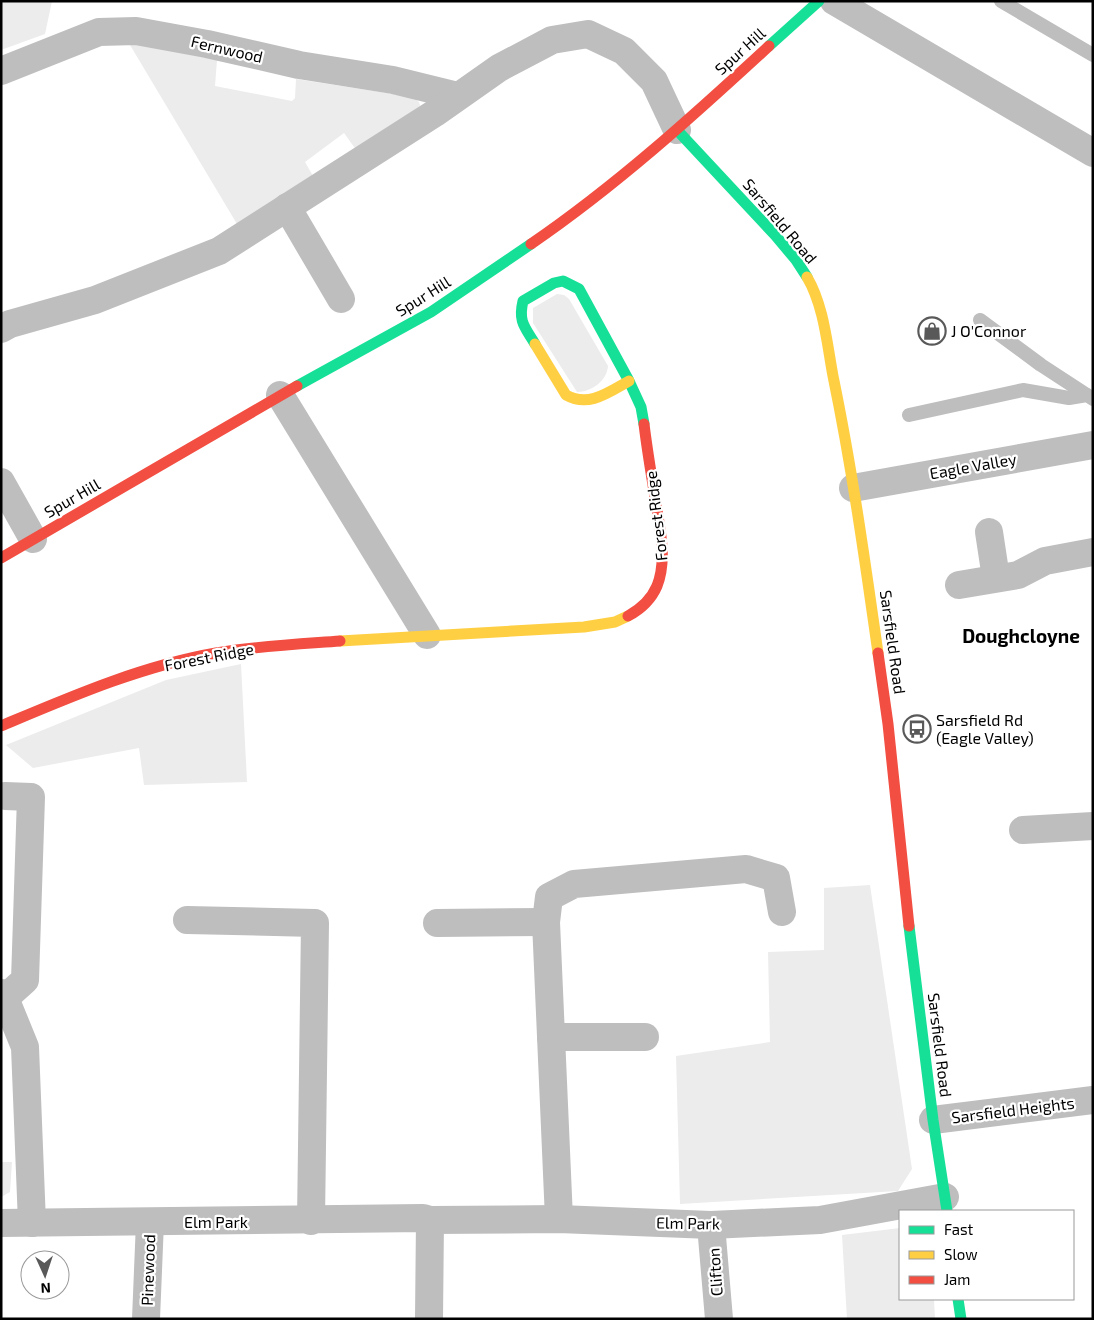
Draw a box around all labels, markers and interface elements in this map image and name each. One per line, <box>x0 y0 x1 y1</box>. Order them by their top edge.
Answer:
street label: Spur Hill <box>711 23 769 78</box>
street label: Fernwood <box>189 31 265 66</box>
street label: Sarsfield Road <box>739 174 821 267</box>
street label: Spur Hill <box>392 271 454 320</box>
shop icon: J O'Connor <box>917 316 947 346</box>
place label: J O'Connor <box>951 321 1027 340</box>
street label: Eagle Valley <box>928 448 1018 482</box>
street label: Forest Ridge <box>641 470 670 562</box>
street label: Spur Hill <box>41 474 103 521</box>
street label: Sarsfield Road <box>877 589 910 695</box>
district label: Doughcloyne <box>962 624 1080 648</box>
street label: Forest Ridge <box>163 639 255 674</box>
place label: Sarsfield Rd (Eagle Valley) <box>936 710 1034 747</box>
bus stop icon: Sarsfield Rd (Eagle Valley) <box>902 714 932 744</box>
street label: Sarsfield Road <box>925 992 956 1098</box>
street label: Sarsfield Heights <box>950 1093 1076 1126</box>
legend <box>899 1210 1074 1300</box>
street label: Elm Park <box>184 1212 248 1231</box>
street label: Elm Park <box>656 1212 720 1233</box>
text: Fast <box>944 1220 974 1238</box>
street label: Pinewood <box>137 1234 158 1306</box>
text: Slow <box>944 1245 978 1263</box>
street label: Clifton <box>703 1247 726 1297</box>
north arrow <box>20 1250 70 1300</box>
text: Jam <box>944 1270 970 1288</box>
text: N <box>40 1280 51 1297</box>

